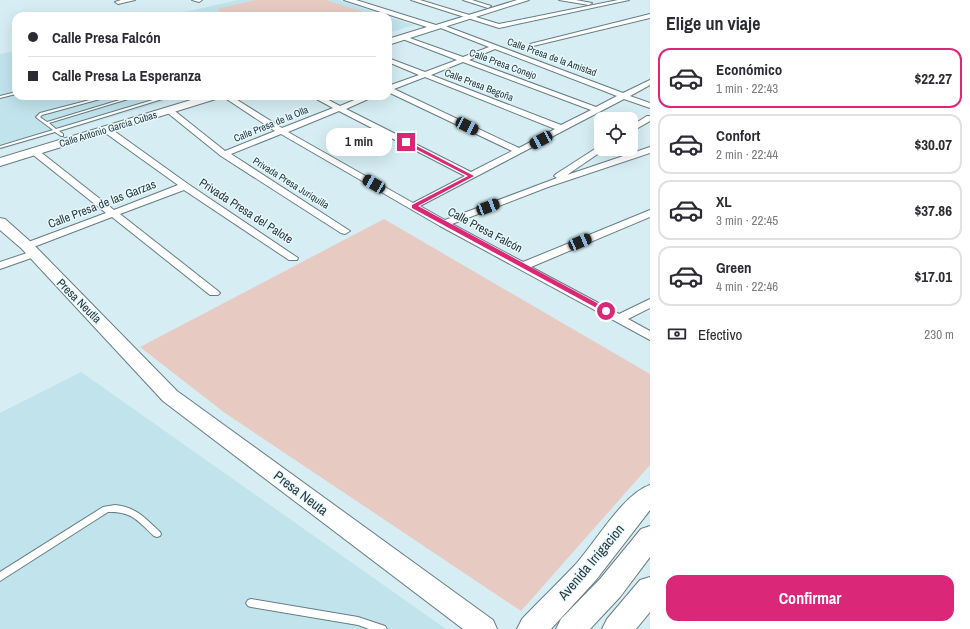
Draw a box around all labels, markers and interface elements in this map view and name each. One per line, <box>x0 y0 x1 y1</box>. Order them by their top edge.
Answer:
text: Elige un viaje <box>666 11 760 36</box>
text: Calle Presa Falcón <box>52 27 161 48</box>
street label: Calle Presa de la Amistad <box>505 35 599 79</box>
street label: Calle Presa Conejo <box>468 46 539 82</box>
text: Económico <box>716 59 782 80</box>
icon: car <box>668 60 704 96</box>
text: Calle Presa La Esperanza <box>52 65 201 86</box>
street label: Calle Presa Begoña <box>443 66 516 104</box>
text: $22.27 <box>914 68 952 89</box>
text: 1 min · 22:43 <box>716 80 778 97</box>
street label: Calle Presa de la Olla <box>232 103 311 145</box>
street label: Calle Antonio García Cubas <box>57 108 159 150</box>
map controls <box>594 112 638 156</box>
button: locate <box>594 112 638 156</box>
car <box>454 115 480 137</box>
text: Confort <box>716 125 760 146</box>
icon: car <box>668 126 704 162</box>
callout: 1 min <box>326 128 392 156</box>
car <box>528 129 554 151</box>
text: 1 min <box>345 133 373 150</box>
route end <box>397 133 415 151</box>
text: $30.07 <box>914 134 952 155</box>
text: 2 min · 22:44 <box>716 146 778 163</box>
street label: Privada Presa Juriquilla <box>250 154 332 212</box>
car <box>361 173 387 195</box>
street label: Privada Presa del Palote <box>196 175 296 247</box>
street label: Calle Presa de las Garzas <box>46 176 158 232</box>
text: XL <box>716 191 732 212</box>
icon: car <box>668 192 704 228</box>
car <box>475 197 501 217</box>
text: $37.86 <box>914 200 952 221</box>
street label: Calle Presa Falcón <box>445 204 525 256</box>
text: 3 min · 22:45 <box>716 212 778 229</box>
car <box>567 232 593 252</box>
text: Green <box>716 257 752 278</box>
icon: car <box>668 258 704 294</box>
text: $17.01 <box>914 266 952 287</box>
street label: Presa Neutla <box>53 275 105 327</box>
text: 4 min · 22:46 <box>716 278 778 295</box>
route start <box>597 302 615 320</box>
icon: cash <box>666 323 688 345</box>
text: Efectivo <box>698 324 742 345</box>
text: 230 m <box>924 326 954 343</box>
street label: Presa Neuta <box>270 467 332 520</box>
street label: Avenida Irrigacion <box>553 520 628 604</box>
button: Confirmar <box>666 575 954 621</box>

